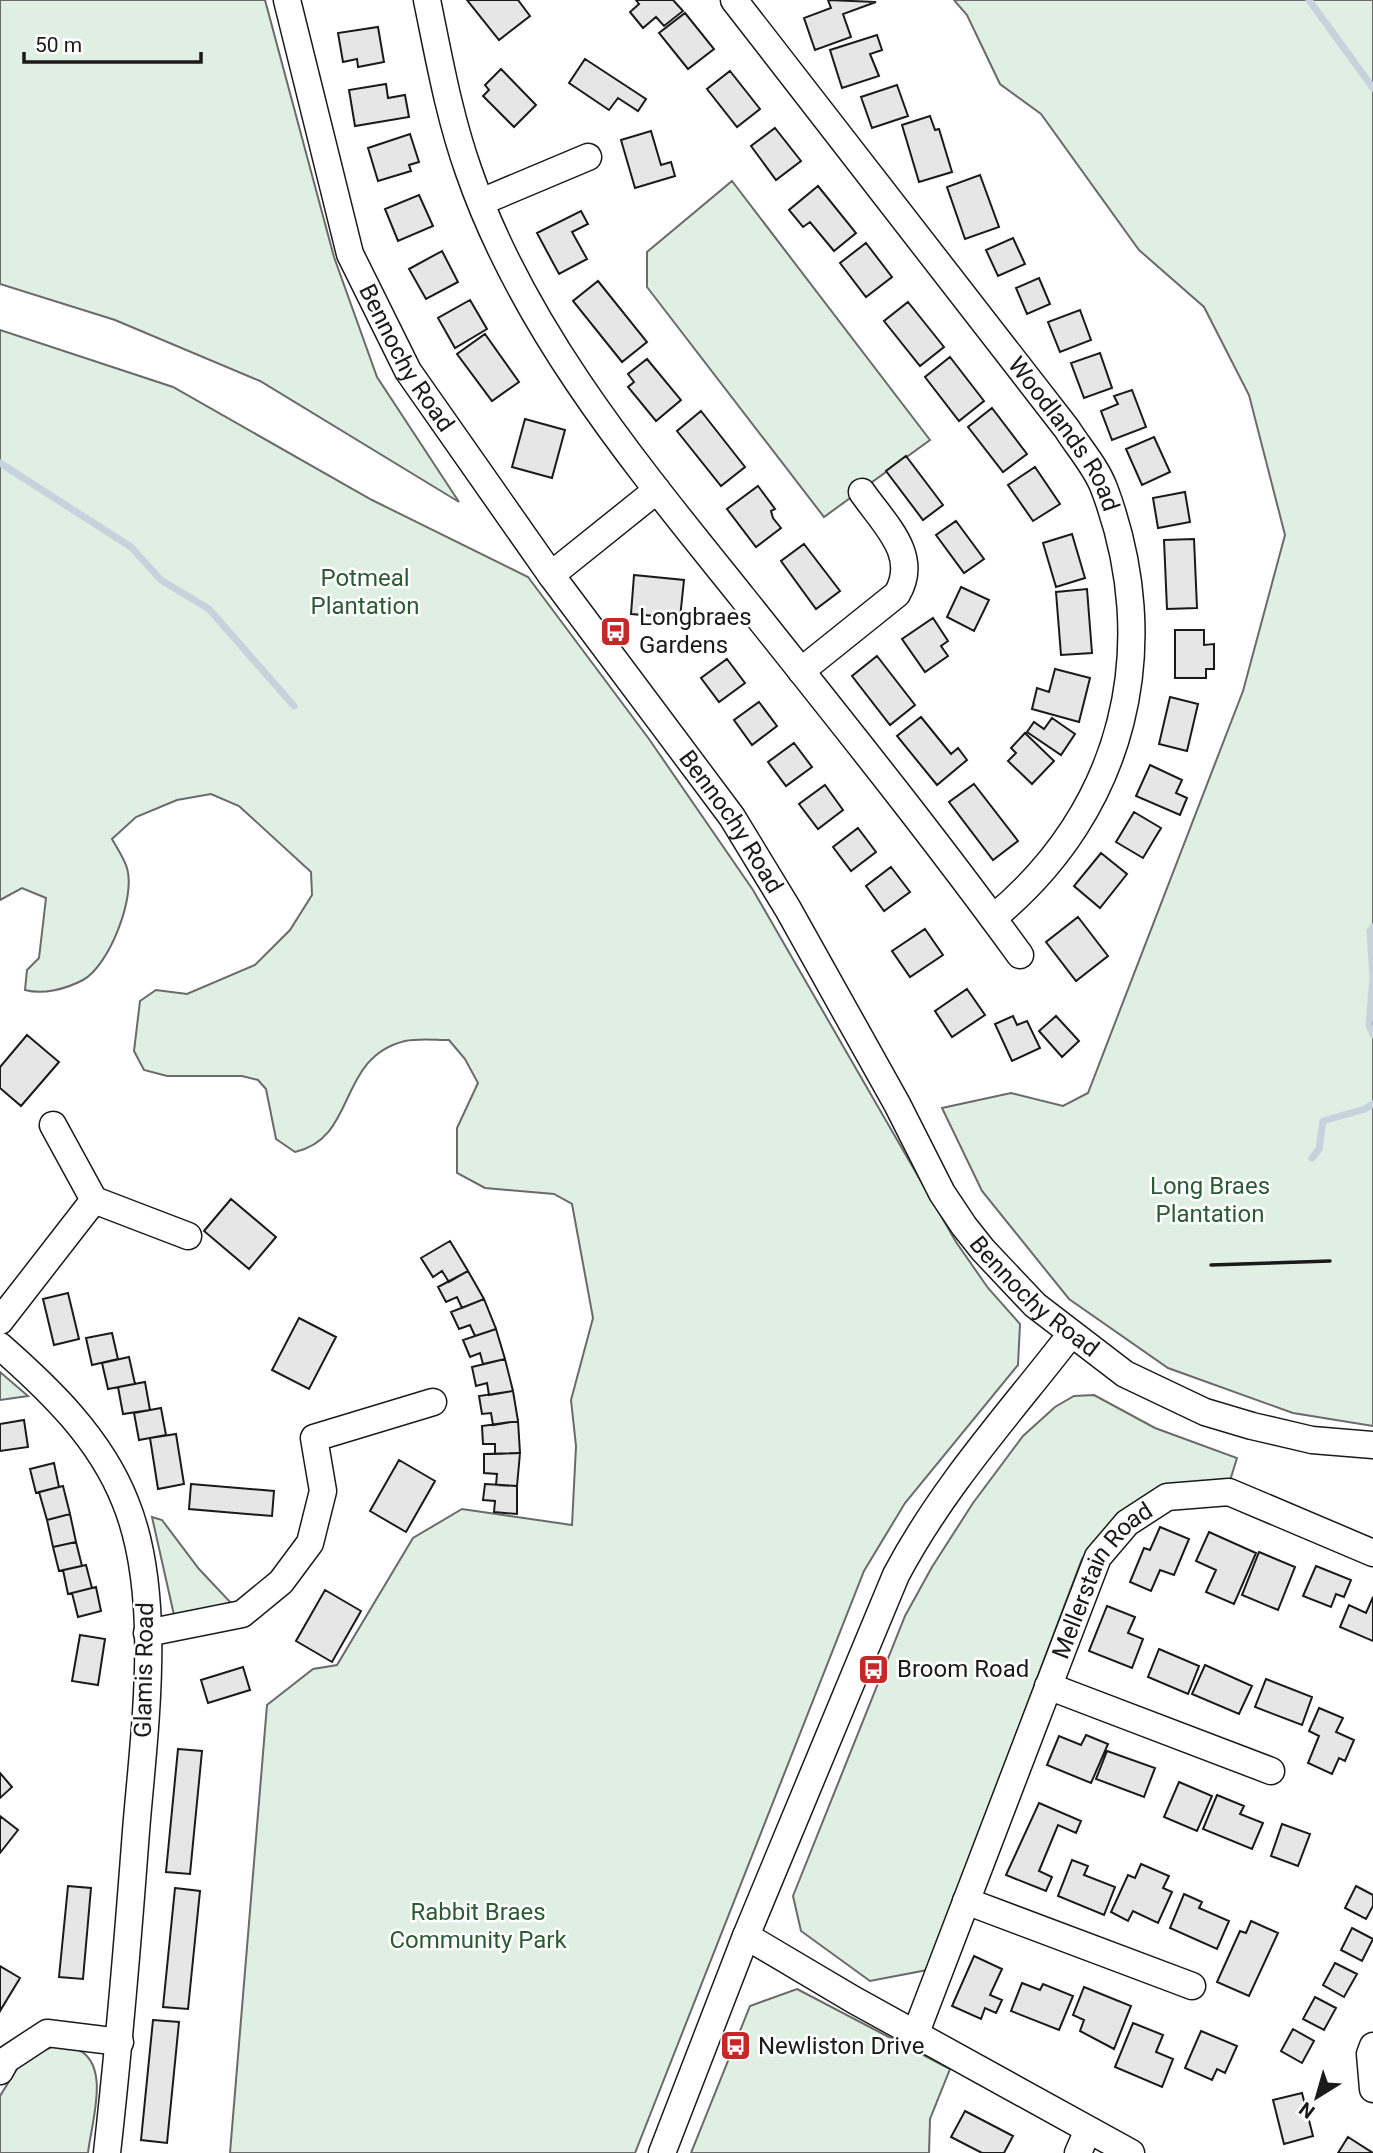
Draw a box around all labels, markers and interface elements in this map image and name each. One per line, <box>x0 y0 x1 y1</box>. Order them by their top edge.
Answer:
scale bar <box>24 21 201 65</box>
text: 50 m <box>35 33 82 57</box>
street label: Bennochy Road <box>353 279 460 437</box>
street label: Woodlands Road <box>1002 351 1125 515</box>
park label: Potmeal Plantation <box>311 564 419 620</box>
place label: Longbraes Gardens <box>639 603 752 659</box>
bus stop icon: Longbraes Gardens <box>599 614 633 648</box>
street label: Bennochy Road <box>673 745 789 898</box>
park label: Long Braes Plantation <box>1150 1172 1270 1228</box>
street label: Bennochy Road <box>963 1231 1104 1363</box>
street label: Mellerstain Road <box>1046 1496 1158 1663</box>
street label: Glamis Road <box>129 1602 159 1738</box>
bus stop icon: Broom Road <box>857 1652 891 1686</box>
place label: Broom Road <box>897 1655 1029 1683</box>
park label: Rabbit Braes Community Park <box>389 1898 567 1954</box>
bus stop icon: Newliston Drive <box>718 2029 752 2063</box>
place label: Newliston Drive <box>758 2032 924 2060</box>
north arrow <box>1282 2062 1352 2132</box>
text: N <box>1295 2097 1319 2123</box>

